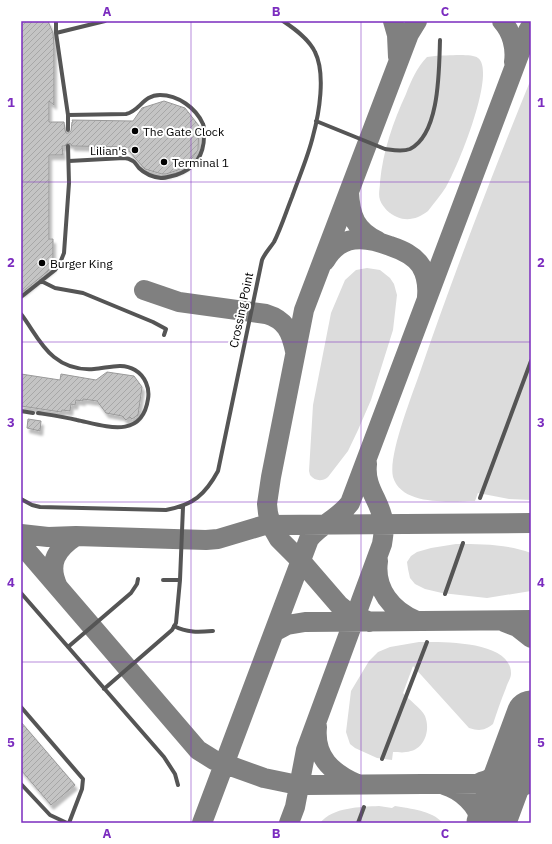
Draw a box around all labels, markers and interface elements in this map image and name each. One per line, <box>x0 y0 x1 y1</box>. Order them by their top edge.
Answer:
text: A <box>103 3 112 20</box>
text: B <box>272 3 281 20</box>
text: C <box>441 3 450 20</box>
text: 1 <box>7 94 15 111</box>
text: 1 <box>537 94 545 111</box>
place label: The Gate Clock <box>143 124 225 139</box>
marker: The Gate Clock <box>130 126 140 136</box>
place label: Lilian's <box>90 143 127 158</box>
marker: Lilian's <box>130 145 140 155</box>
place label: Terminal 1 <box>172 155 229 170</box>
marker: Terminal 1 <box>159 157 169 167</box>
text: 2 <box>7 254 15 271</box>
text: 2 <box>537 254 545 271</box>
place label: Burger King <box>50 256 113 271</box>
marker: Burger King <box>37 258 47 268</box>
street label: Crossing Point <box>226 271 256 349</box>
text: 3 <box>7 414 15 431</box>
text: 3 <box>537 414 545 431</box>
text: 4 <box>7 574 15 591</box>
text: 4 <box>537 574 545 591</box>
text: 5 <box>7 734 15 751</box>
text: 5 <box>537 734 545 751</box>
text: A <box>103 825 112 842</box>
text: B <box>272 825 281 842</box>
text: C <box>441 825 450 842</box>

